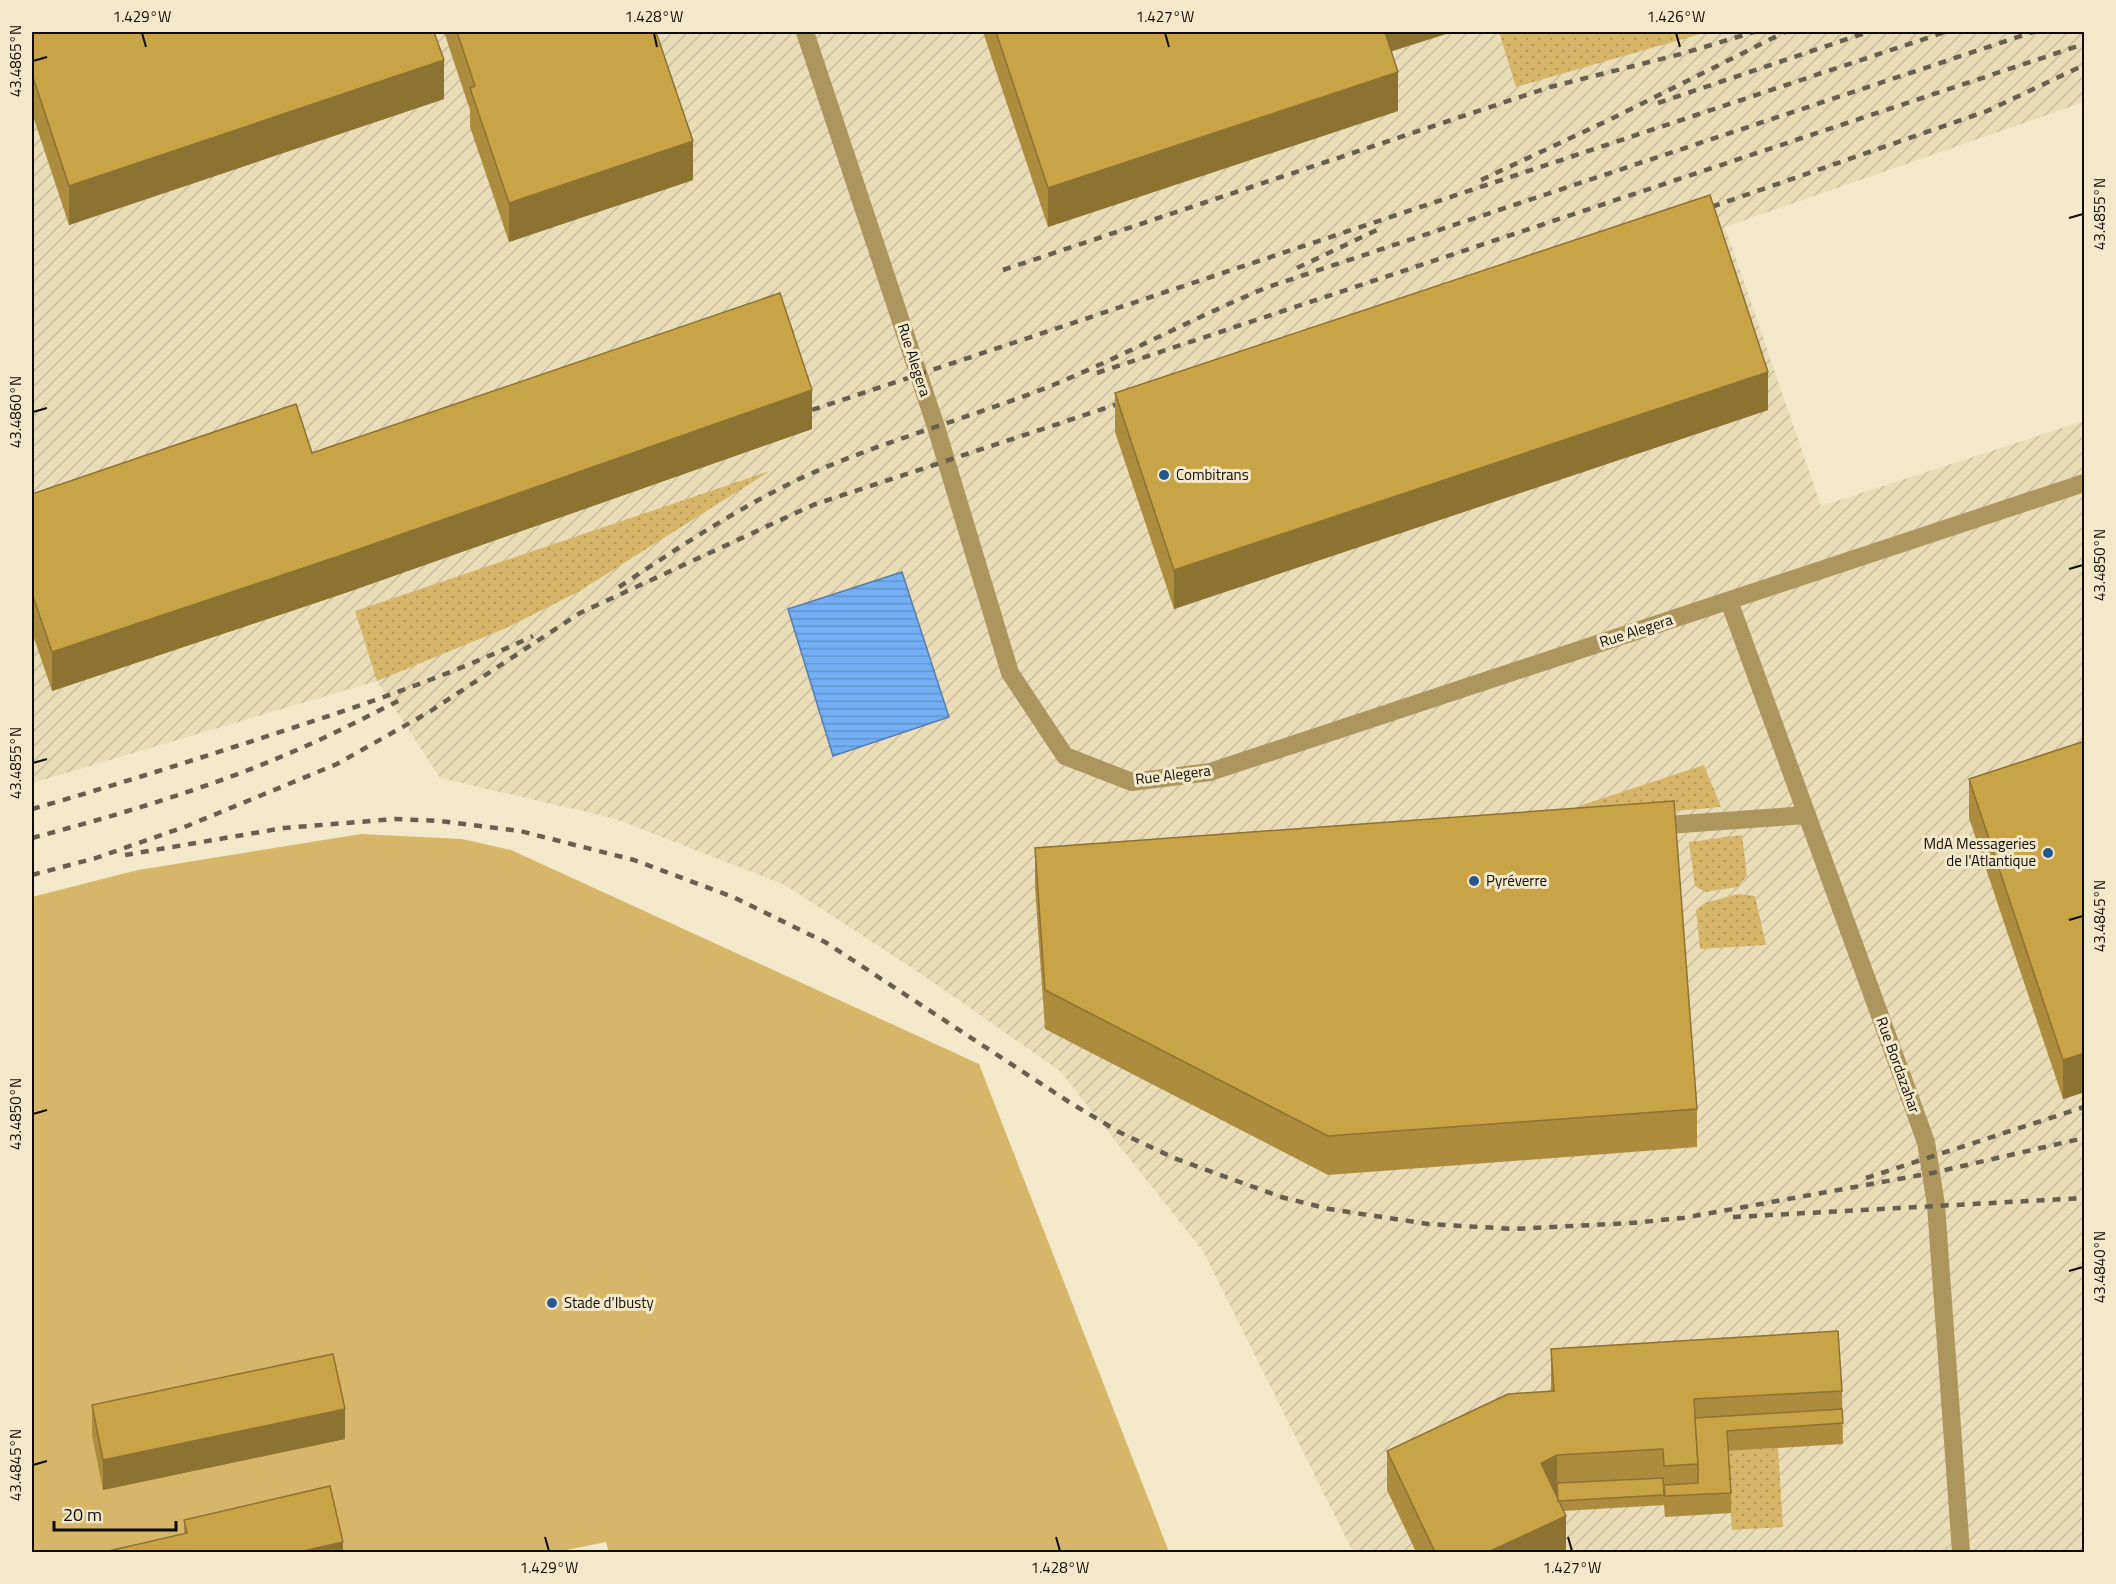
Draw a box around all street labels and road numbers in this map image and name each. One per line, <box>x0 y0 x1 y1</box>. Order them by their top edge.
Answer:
street label: Rue Alegera <box>892 320 937 400</box>
street label: Rue Alegera <box>1596 608 1676 653</box>
street label: Rue Alegera <box>1134 758 1213 791</box>
street label: Rue Bordazahar <box>1870 1014 1927 1116</box>

